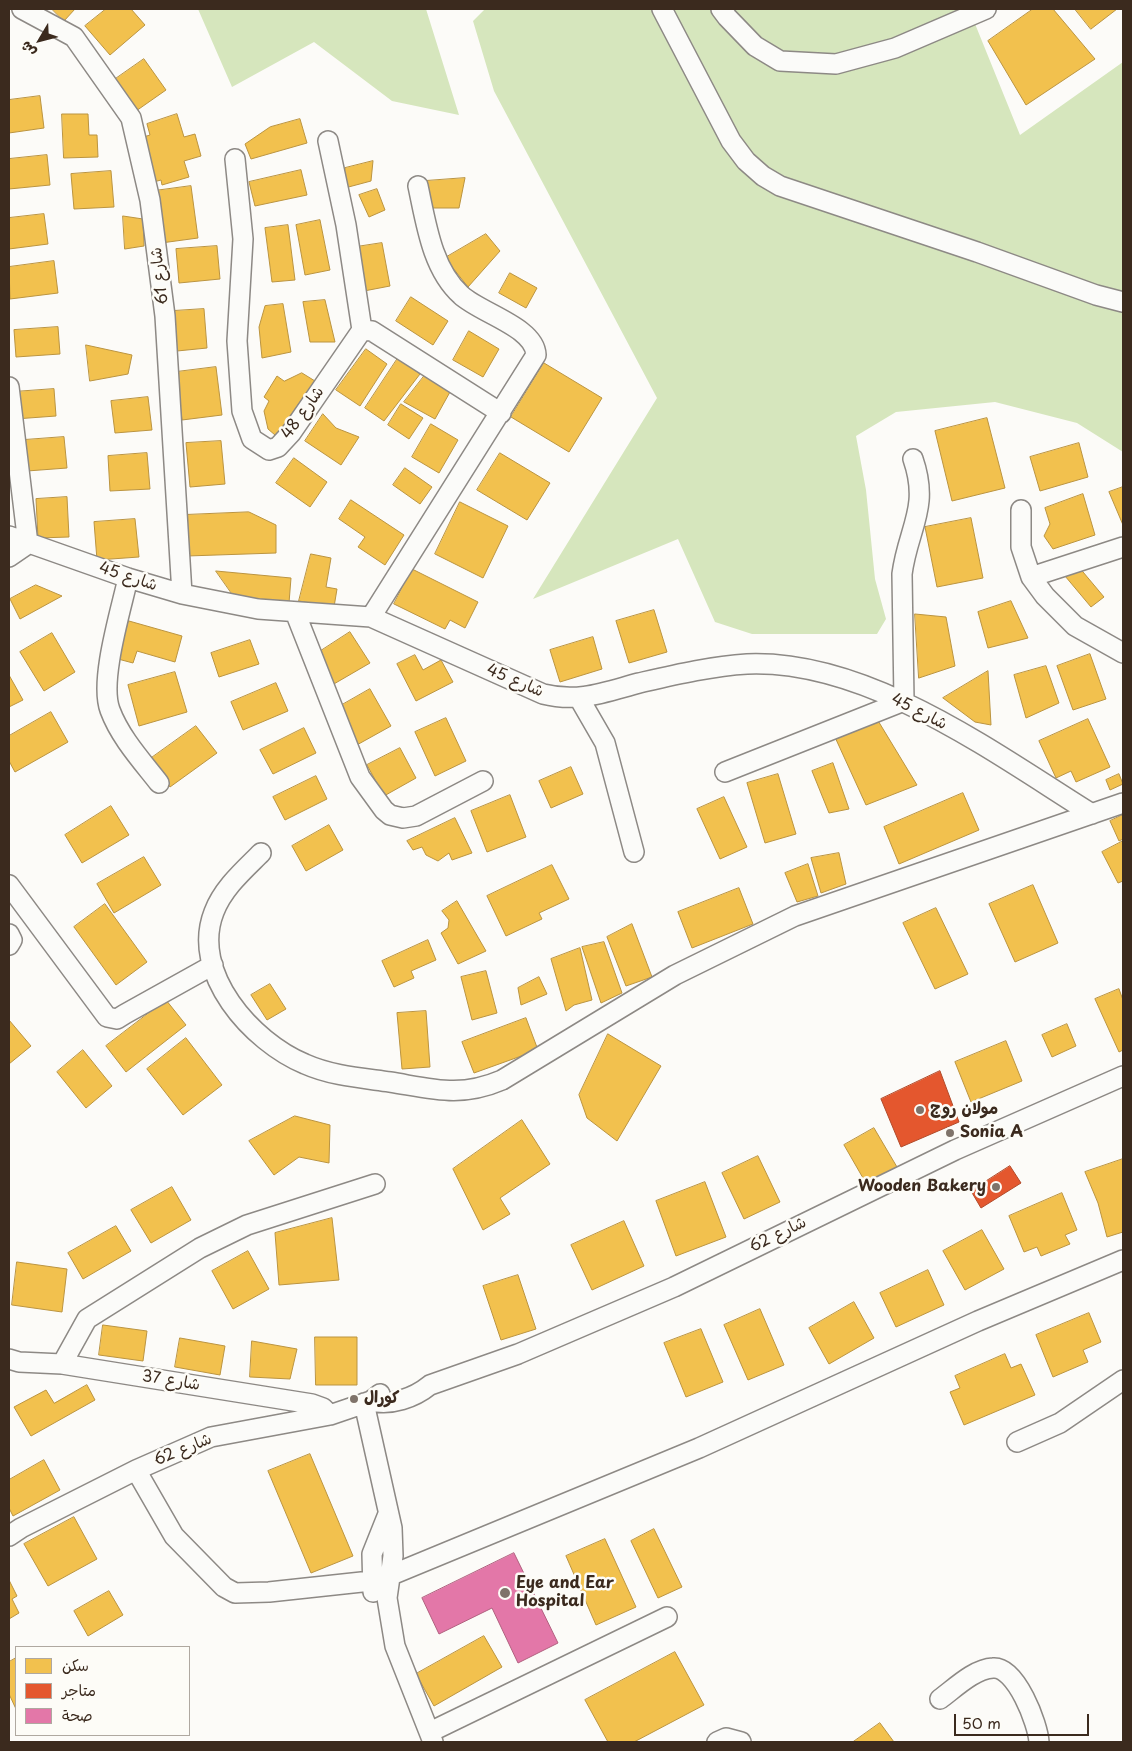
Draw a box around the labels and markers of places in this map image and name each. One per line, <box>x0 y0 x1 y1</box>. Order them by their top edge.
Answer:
place label: مولان روج <box>930 1100 998 1120</box>
marker: مولان روج <box>914 1104 926 1116</box>
place label: Sonia A <box>960 1123 1023 1143</box>
marker: Sonia A <box>944 1127 956 1139</box>
place label: Wooden Bakery <box>858 1177 986 1197</box>
marker: Wooden Bakery <box>990 1181 1002 1193</box>
place label: كورال <box>364 1389 399 1409</box>
marker: كورال <box>348 1393 360 1405</box>
place label: Eye and Ear Hospital <box>516 1574 614 1612</box>
marker: Eye and Ear Hospital <box>498 1586 512 1600</box>

